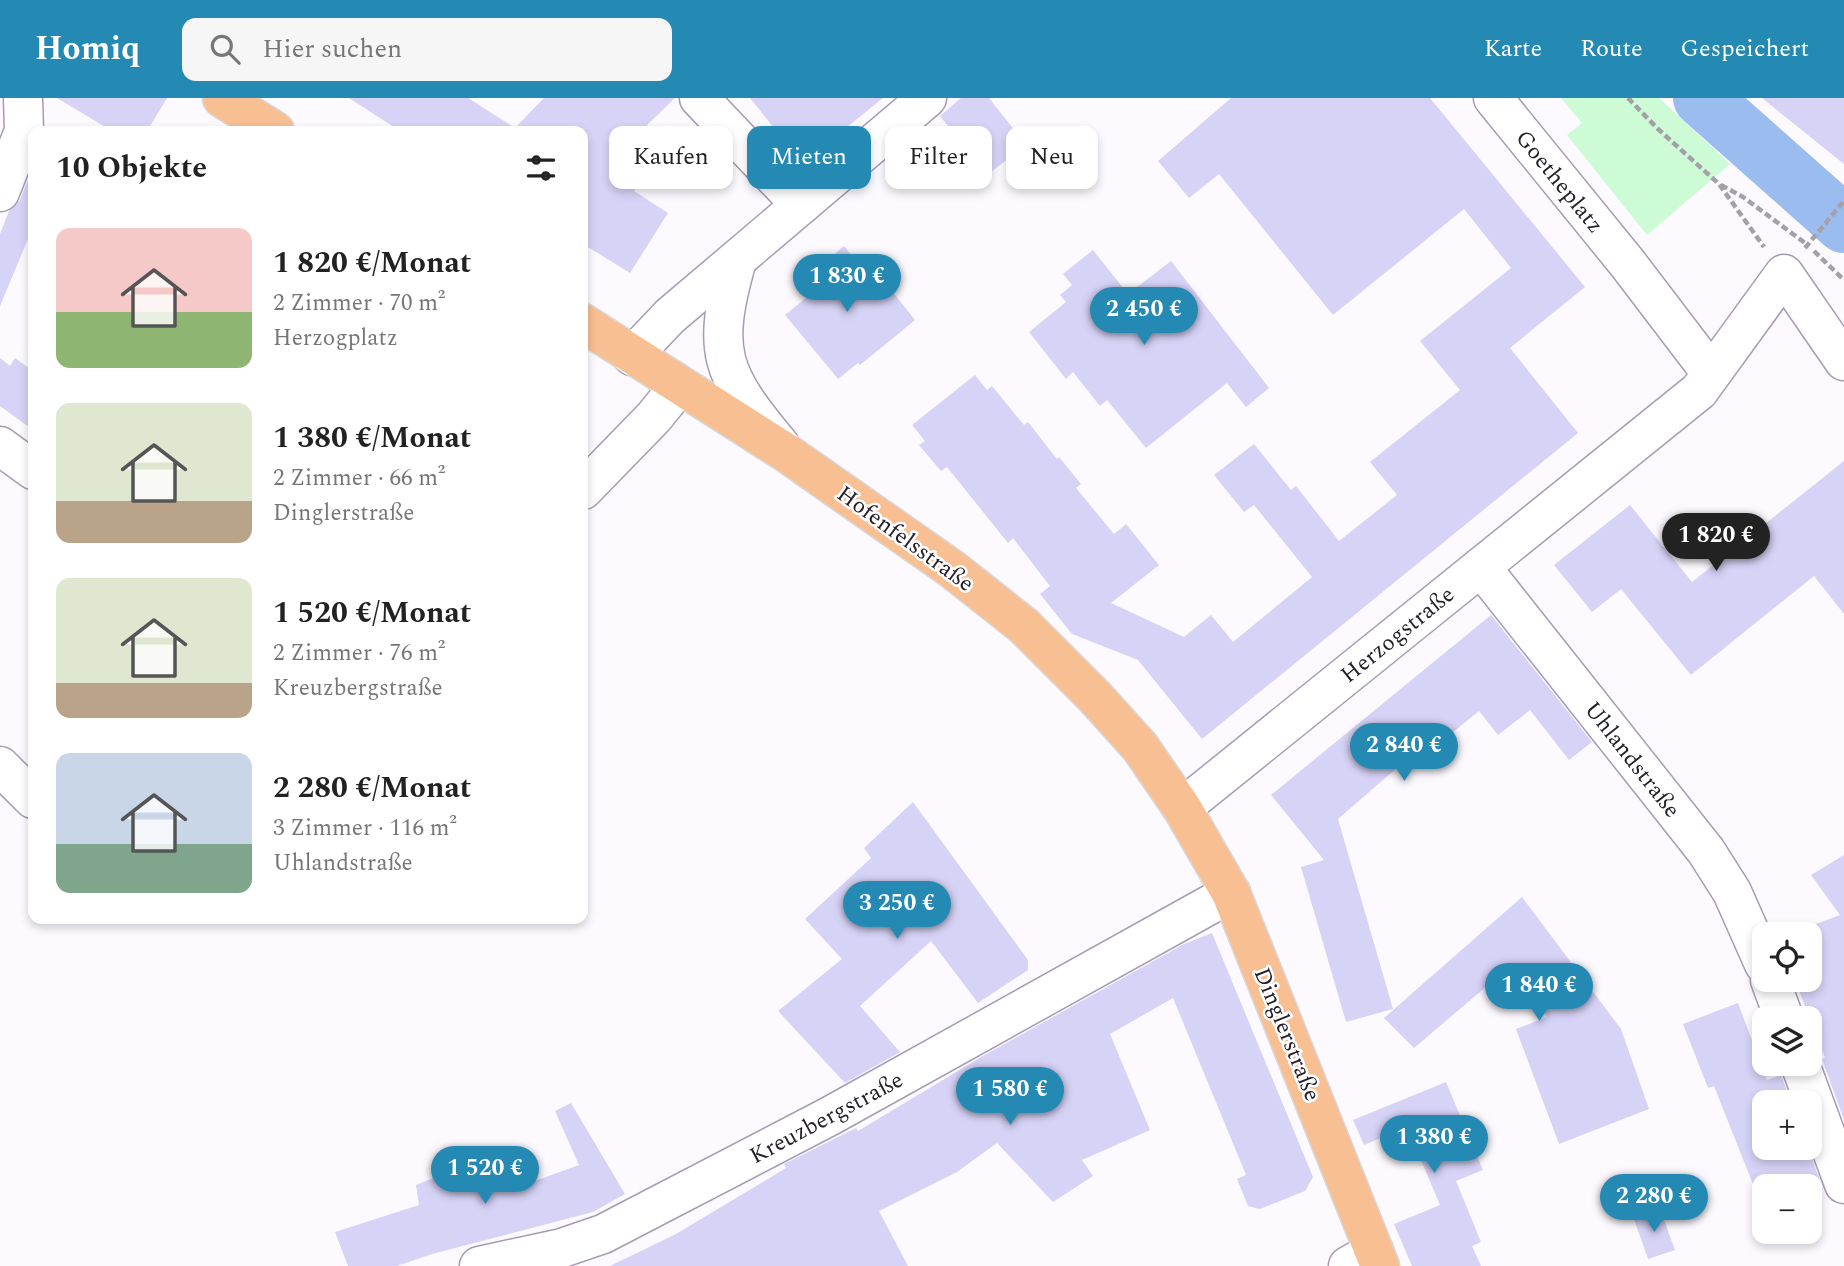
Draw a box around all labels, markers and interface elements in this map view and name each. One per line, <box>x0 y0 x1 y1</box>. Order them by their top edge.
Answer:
search box <box>182 18 672 81</box>
text: Homiq <box>35 24 140 74</box>
text: Hier suchen <box>262 29 402 69</box>
icon: search <box>206 30 244 68</box>
text: Karte <box>1484 31 1542 67</box>
text: Route <box>1580 31 1643 67</box>
text: Gespeichert <box>1681 31 1809 67</box>
street label: Goetheplatz <box>1506 123 1612 241</box>
chip: Kaufen <box>609 126 733 189</box>
chip: Mieten <box>747 126 871 189</box>
chip: Filter <box>885 126 992 189</box>
chip: Neu <box>1006 126 1098 189</box>
text: 10 Objekte <box>56 145 207 191</box>
icon: filters <box>522 149 560 187</box>
text: 1 820 €/Monat <box>273 240 471 286</box>
pin: 1 830 € <box>782 254 912 314</box>
icon: home <box>112 256 196 340</box>
text: 1 830 € <box>809 259 885 294</box>
text: 2 Zimmer · 70 m² <box>273 286 445 321</box>
pin: 2 450 € <box>1079 288 1209 347</box>
text: 2 450 € <box>1106 292 1182 327</box>
text: Herzogplatz <box>273 321 398 356</box>
text: 1 380 €/Monat <box>273 415 471 461</box>
icon: home <box>112 431 196 515</box>
text: 2 Zimmer · 66 m² <box>273 461 445 496</box>
street label: Hofenfelsstraße <box>829 477 981 601</box>
text: Dinglerstraße <box>273 496 414 531</box>
pin: 1 820 € <box>1651 514 1781 573</box>
text: 1 820 € <box>1678 518 1754 553</box>
street label: Herzogstraße <box>1333 578 1463 692</box>
text: 1 520 €/Monat <box>273 590 471 636</box>
icon: home <box>112 606 196 690</box>
text: 2 Zimmer · 76 m² <box>273 636 445 671</box>
text: Kreuzbergstraße <box>273 671 443 706</box>
street label: Uhlandstraße <box>1575 694 1689 826</box>
pin: 2 840 € <box>1339 724 1469 783</box>
text: 2 840 € <box>1366 728 1442 763</box>
text: 2 280 €/Monat <box>273 765 471 811</box>
icon: home <box>112 781 196 865</box>
text: 3 Zimmer · 116 m² <box>273 811 457 846</box>
text: Uhlandstraße <box>273 846 413 881</box>
pin: 3 250 € <box>832 882 962 941</box>
text: 3 250 € <box>859 886 935 921</box>
map controls <box>1752 922 1822 1244</box>
button: locate <box>1752 922 1822 992</box>
street label: Dinglerstraße <box>1244 962 1329 1107</box>
pin: 1 840 € <box>1474 964 1604 1023</box>
text: 1 840 € <box>1501 968 1577 1003</box>
button: layers <box>1752 1006 1822 1076</box>
street label: Kreuzbergstraße <box>744 1063 910 1174</box>
pin: 1 580 € <box>945 1068 1075 1127</box>
text: 1 580 € <box>972 1072 1048 1107</box>
button: + <box>1752 1090 1822 1160</box>
pin: 1 380 € <box>1369 1116 1499 1175</box>
text: 1 380 € <box>1396 1120 1472 1155</box>
pin: 1 520 € <box>420 1146 550 1206</box>
text: 1 520 € <box>447 1151 523 1186</box>
pin: 2 280 € <box>1589 1174 1719 1234</box>
button: − <box>1752 1174 1822 1244</box>
text: 2 280 € <box>1616 1179 1692 1214</box>

